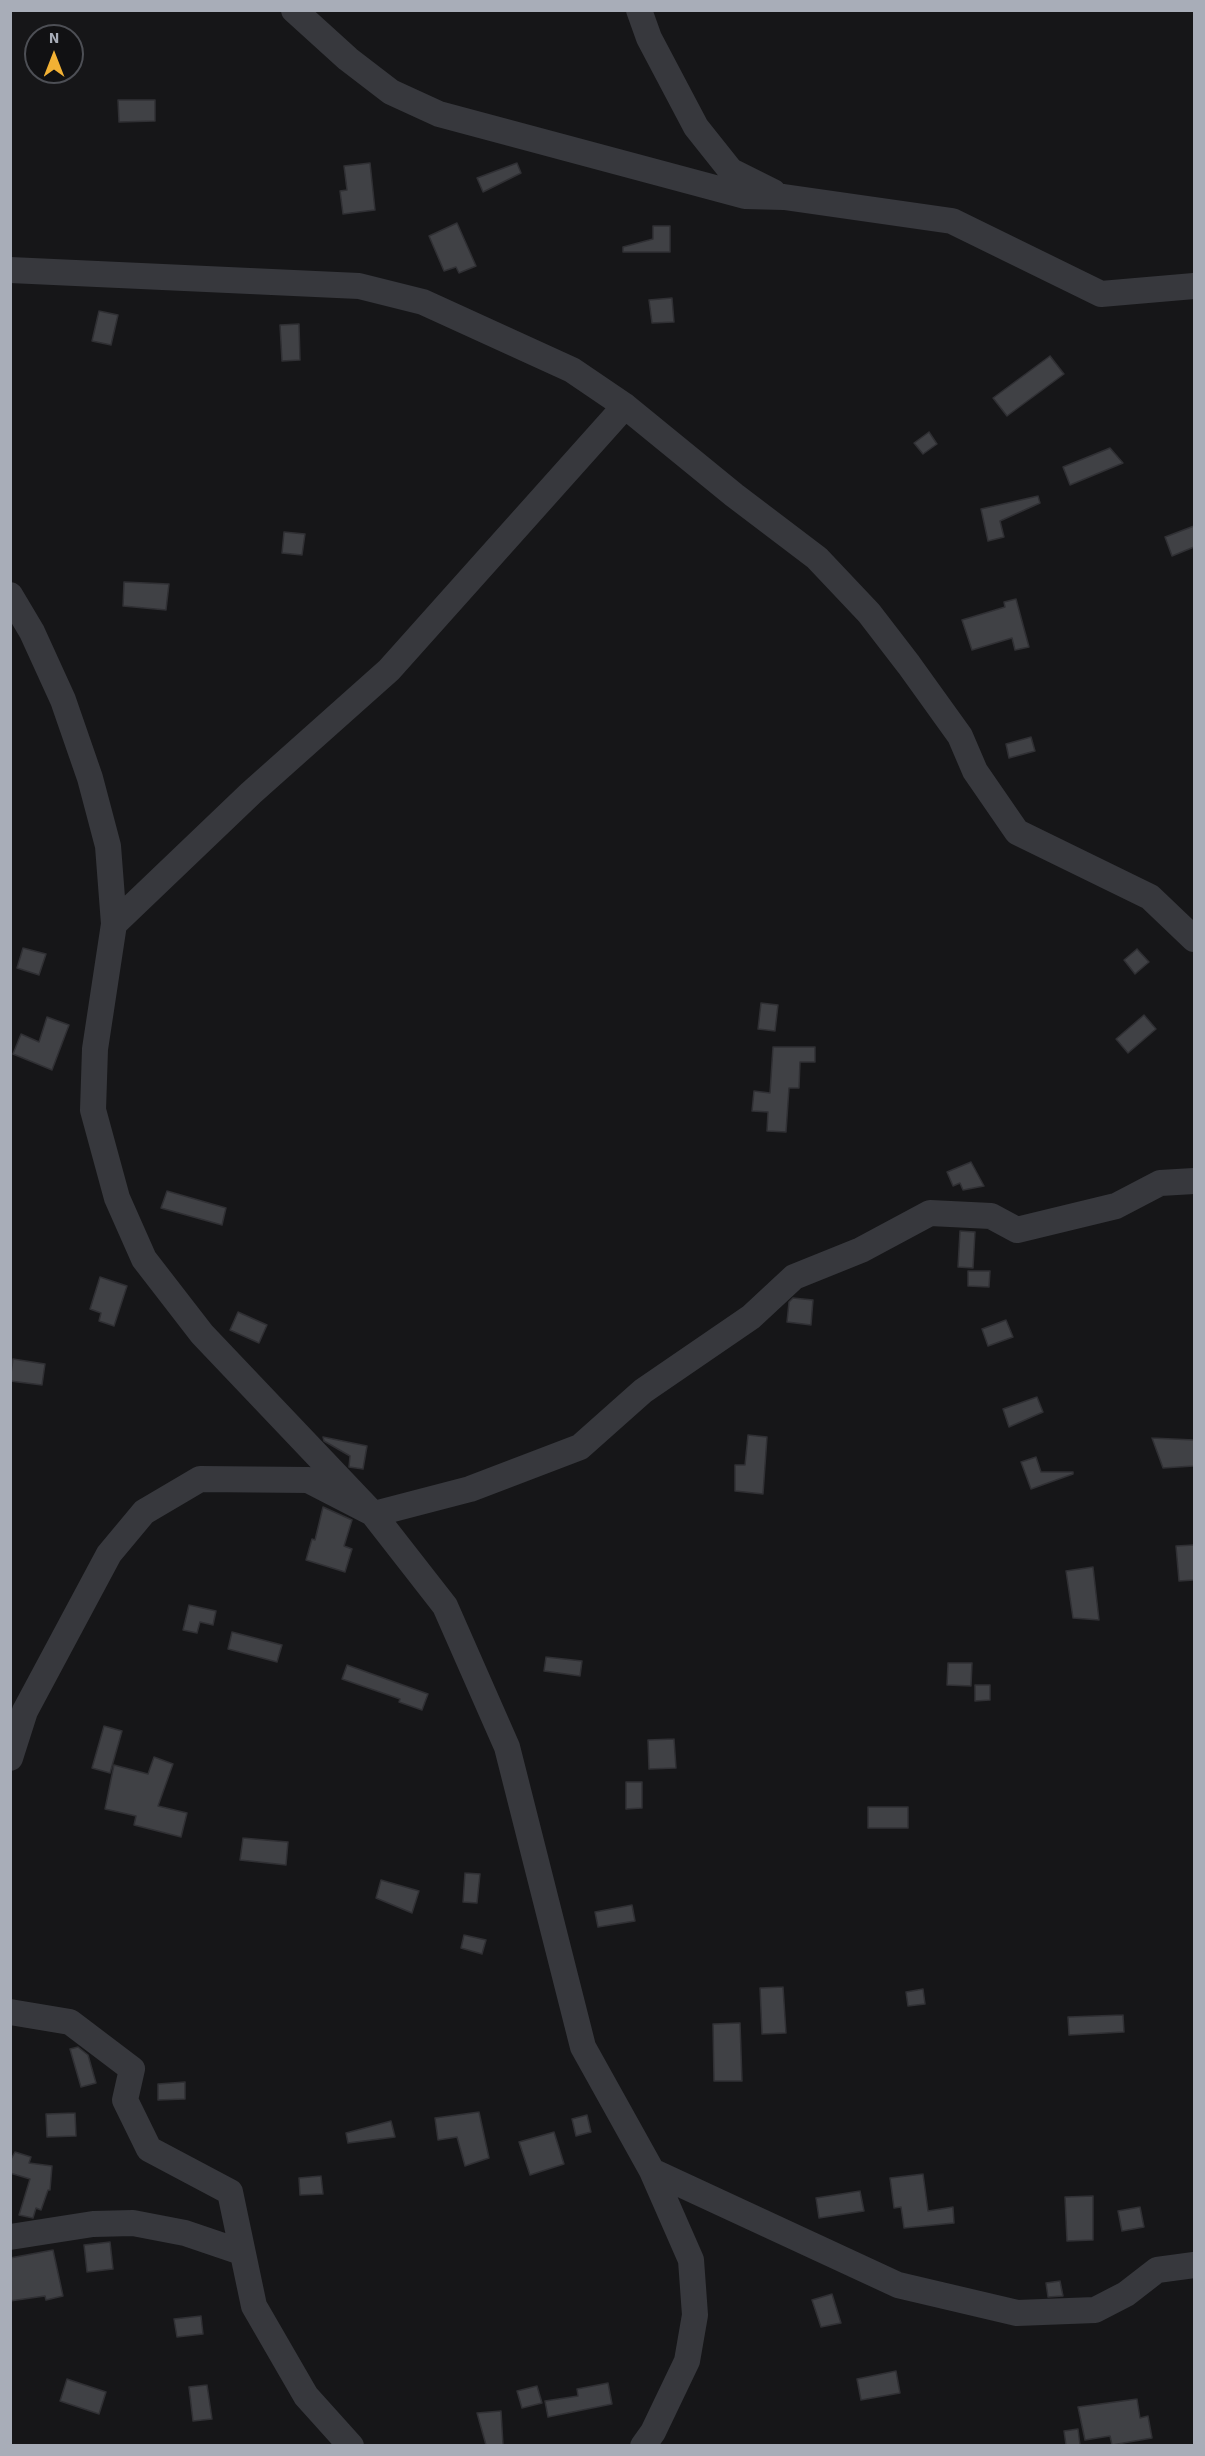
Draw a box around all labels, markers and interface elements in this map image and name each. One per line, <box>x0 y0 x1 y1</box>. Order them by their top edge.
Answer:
north arrow <box>24 24 84 84</box>
text: N <box>49 27 59 49</box>

